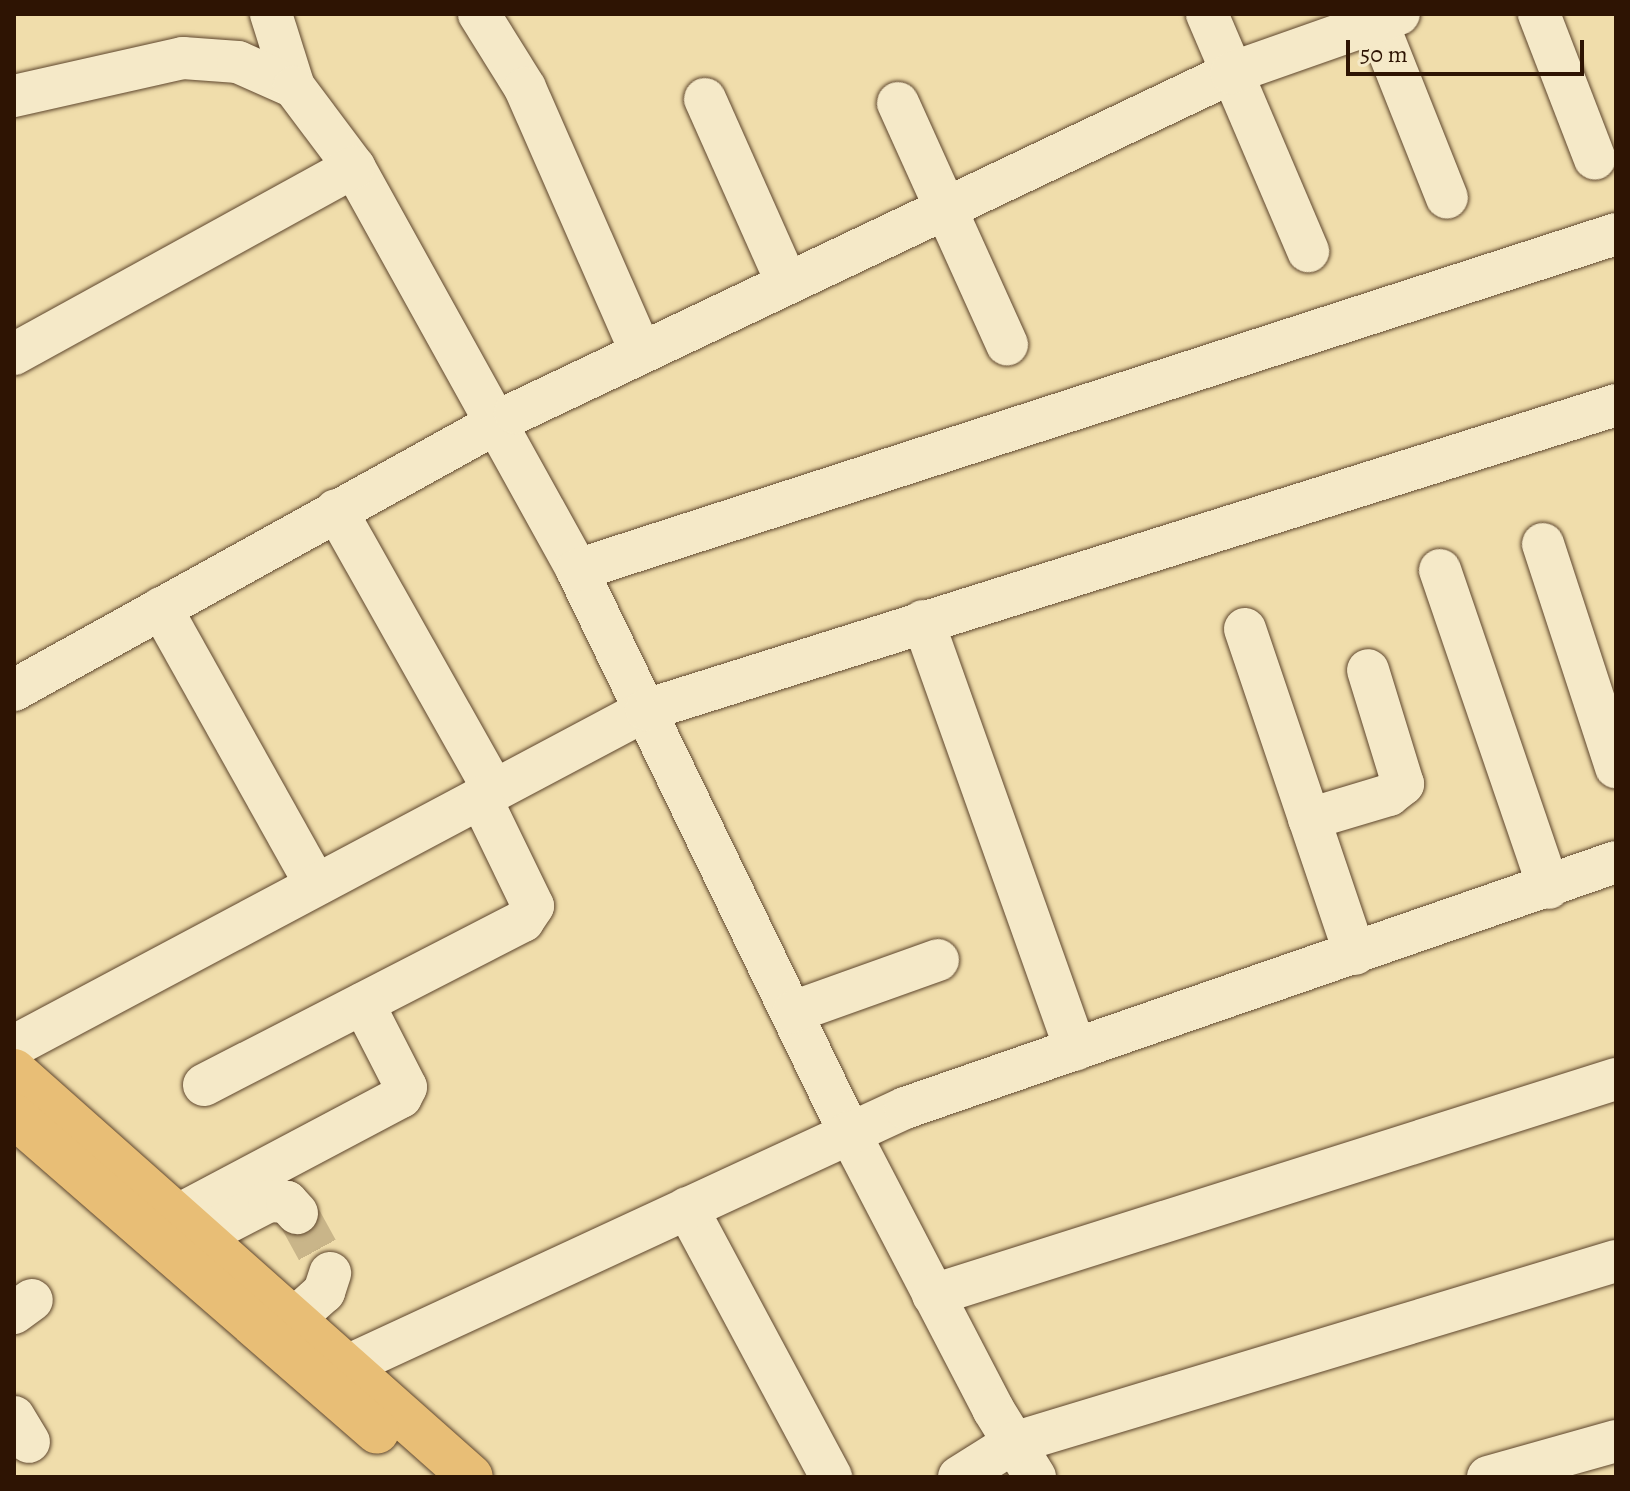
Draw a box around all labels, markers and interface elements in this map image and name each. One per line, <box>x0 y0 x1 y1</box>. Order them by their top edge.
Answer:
scale bar <box>1350 24 1588 74</box>
text: 50 m <box>1360 38 1408 70</box>

